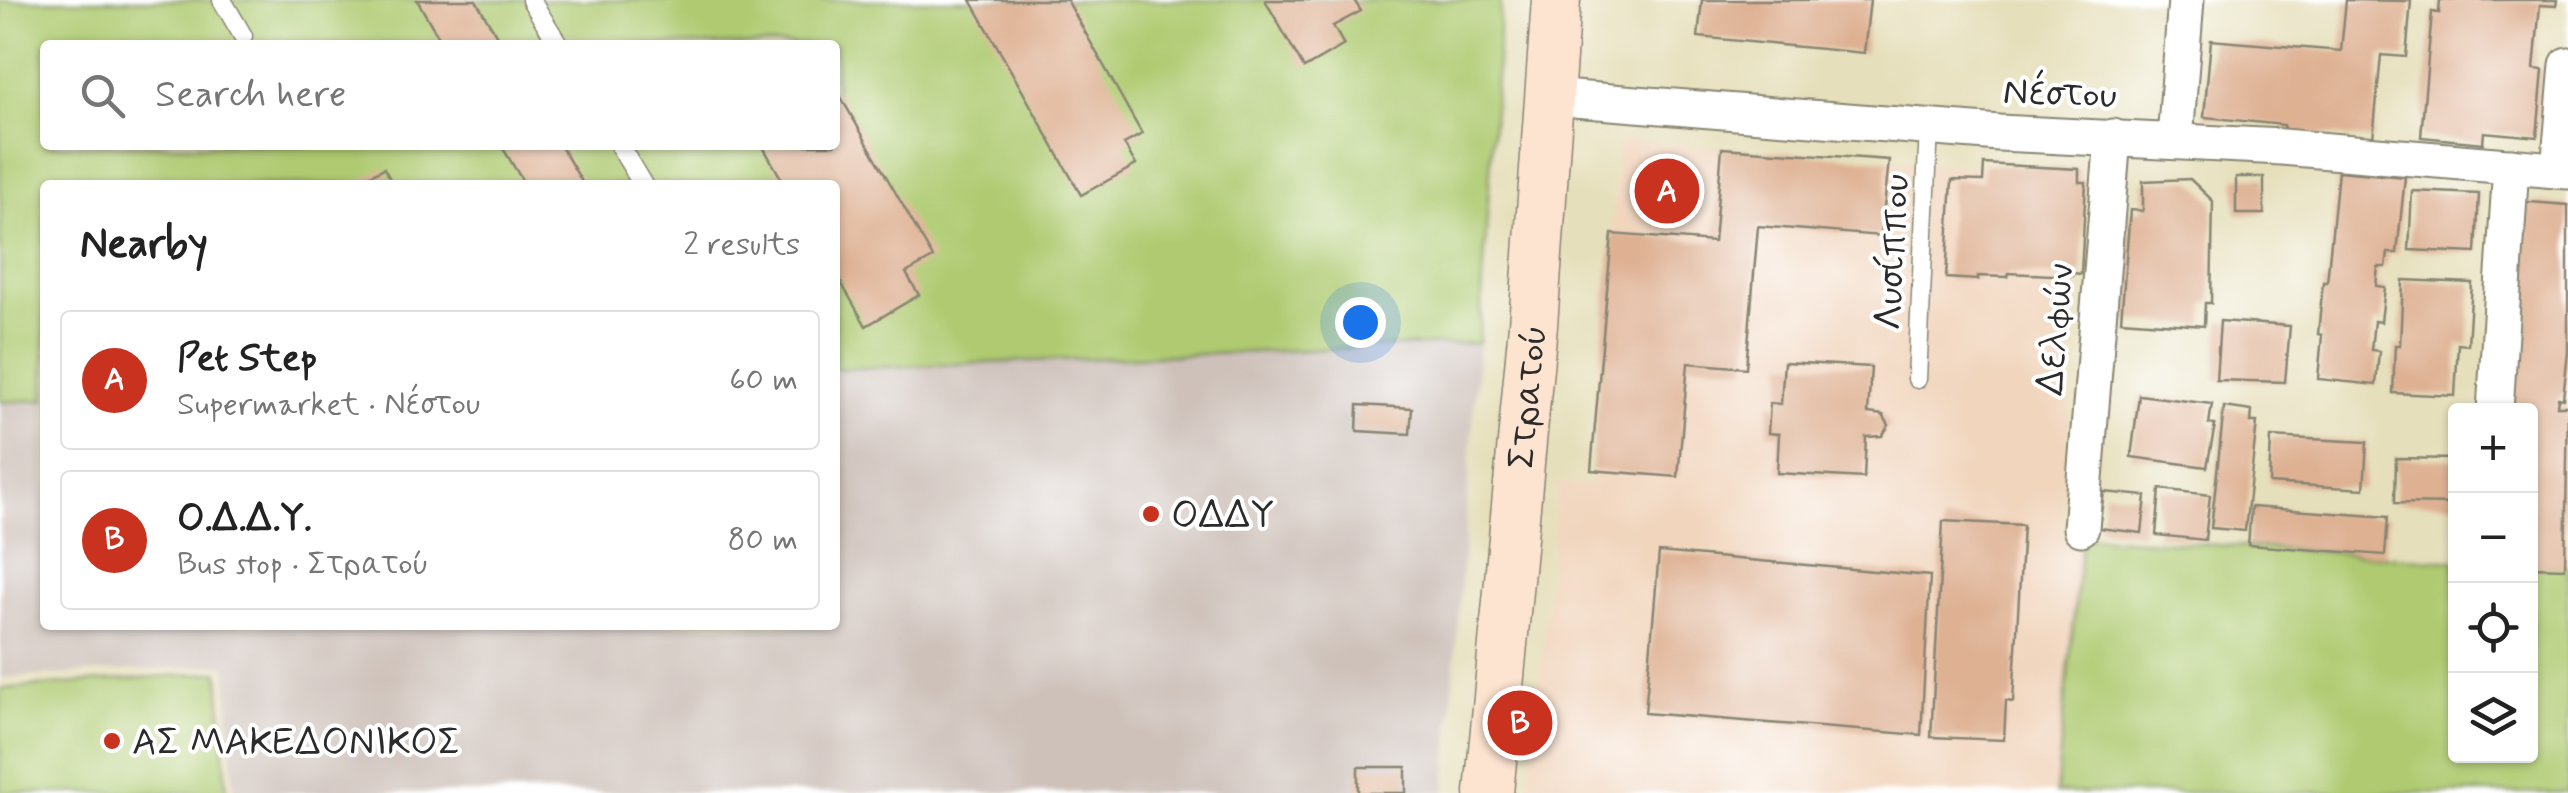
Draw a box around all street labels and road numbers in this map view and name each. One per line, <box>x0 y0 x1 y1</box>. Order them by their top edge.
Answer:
street label: Νέστου <box>2002 67 2118 121</box>
street label: Λυσίππου <box>1865 173 1922 331</box>
street label: Δελφών <box>2026 261 2087 397</box>
street label: Στρατού <box>1498 323 1560 471</box>

